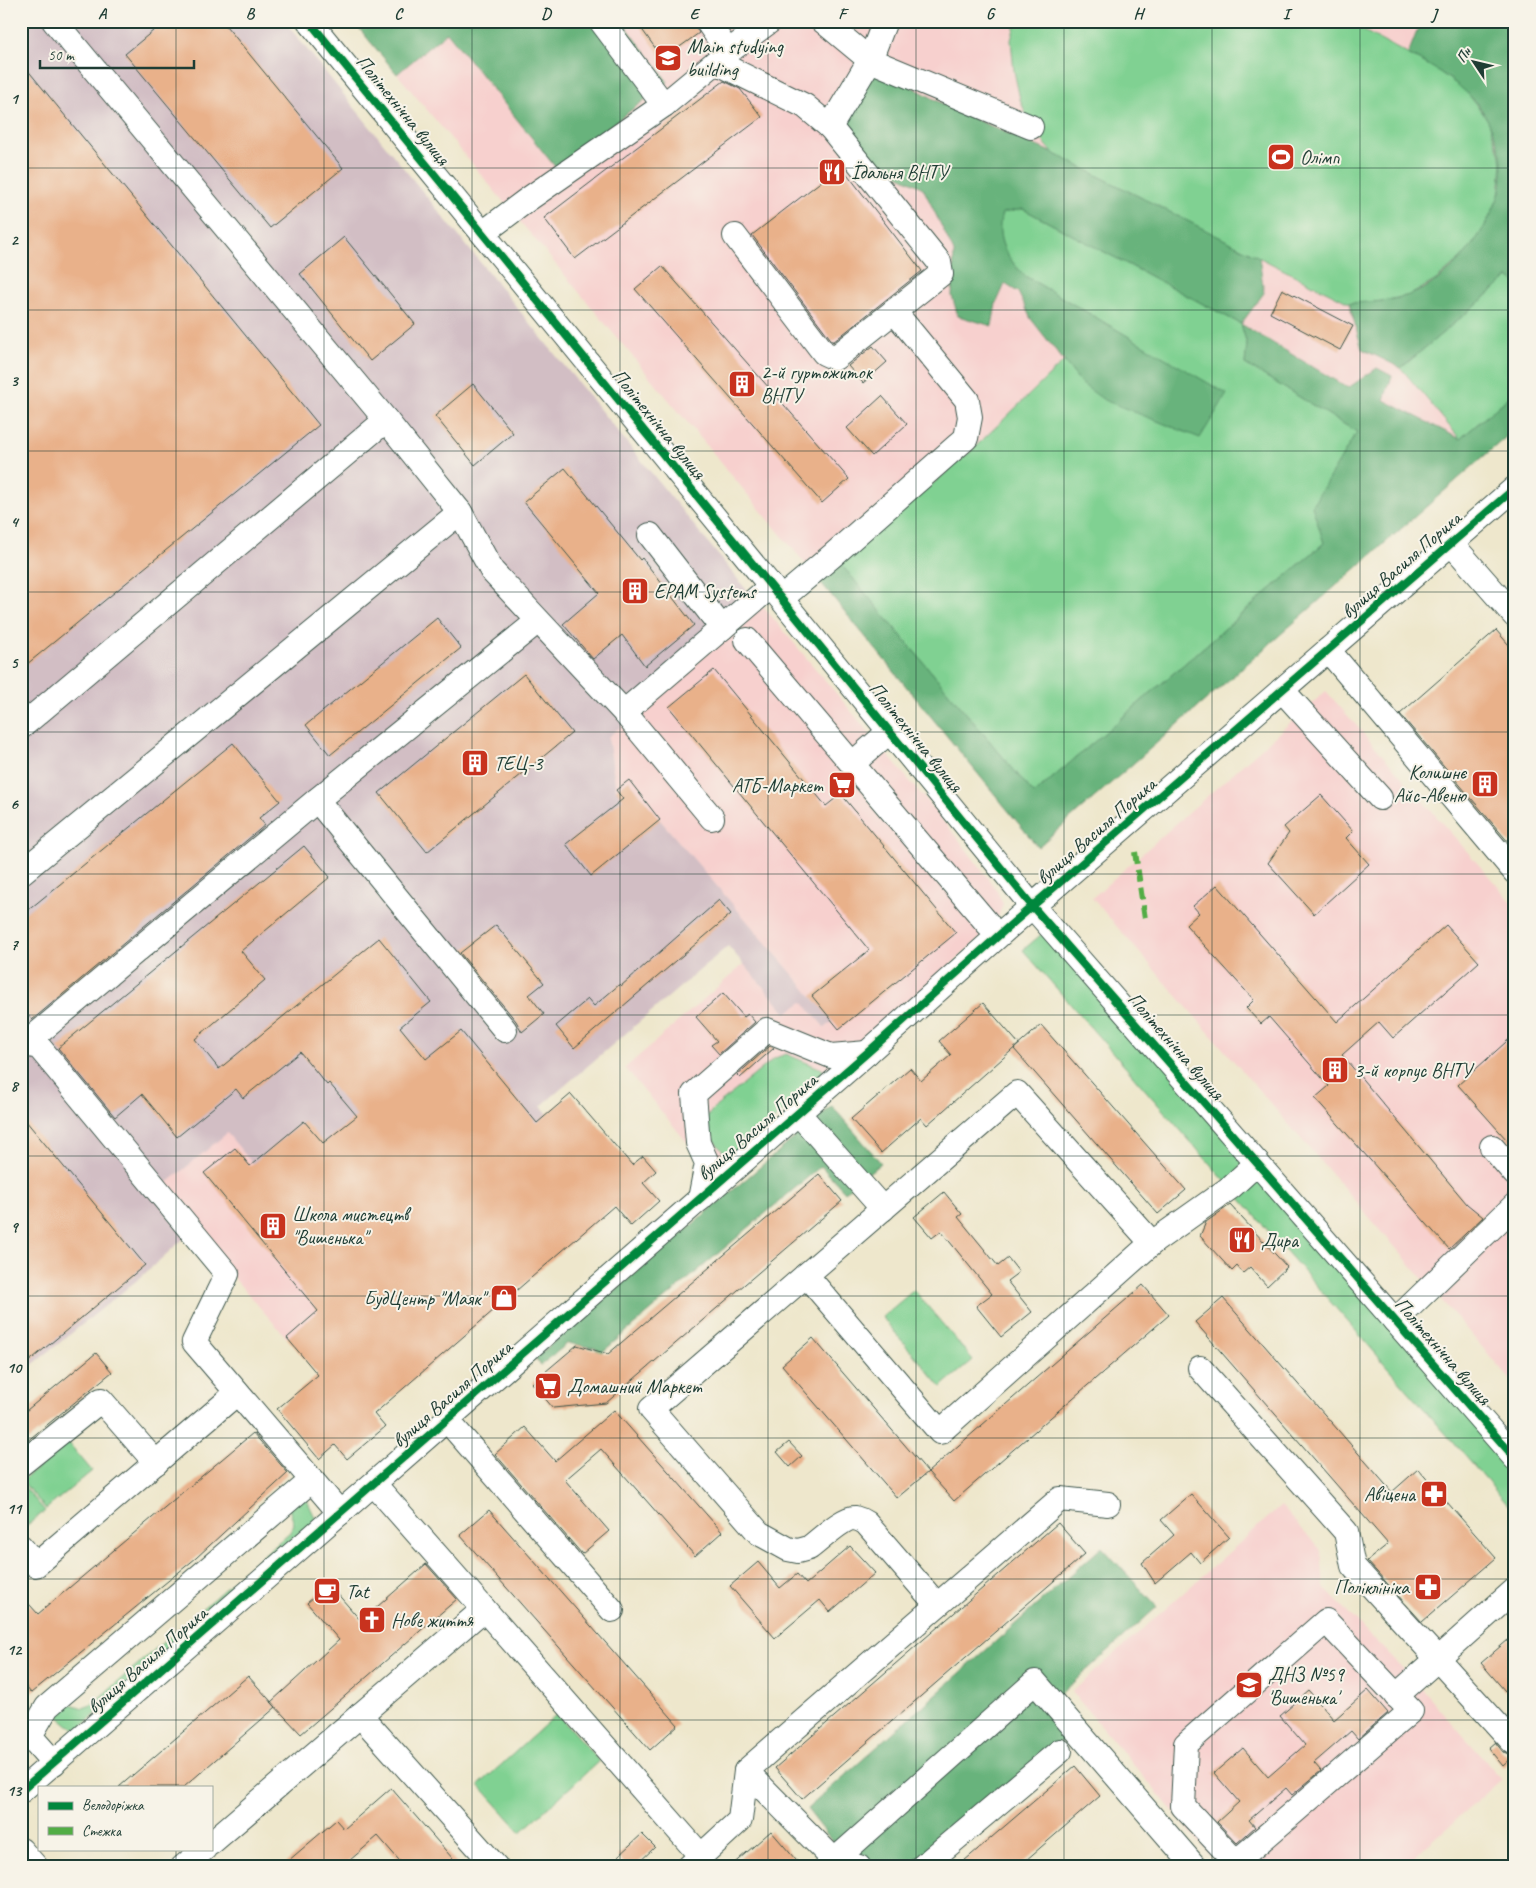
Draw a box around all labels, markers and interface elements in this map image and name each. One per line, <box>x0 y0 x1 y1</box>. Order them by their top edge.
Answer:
text: A <box>98 4 108 24</box>
text: B <box>246 4 256 24</box>
text: C <box>394 4 404 24</box>
text: D <box>541 4 552 24</box>
text: E <box>690 4 701 24</box>
text: F <box>838 4 849 24</box>
text: G <box>986 4 996 24</box>
text: H <box>1133 4 1145 24</box>
text: I <box>1283 4 1293 24</box>
text: J <box>1430 4 1439 24</box>
place label: Main studying building <box>687 34 784 82</box>
scale bar <box>40 38 194 70</box>
north arrow <box>1448 38 1498 88</box>
school or university icon: Main studying building <box>653 43 683 73</box>
text: Пн <box>1453 43 1475 66</box>
text: 50 m <box>48 46 75 65</box>
street label: Політехнічна вулиця <box>351 50 456 171</box>
text: 1 <box>10 89 19 109</box>
sports icon: Олімп <box>1266 142 1296 172</box>
place label: Олімп <box>1300 145 1340 170</box>
restaurant icon: Їдальня ВНТУ <box>817 157 847 187</box>
place label: Їдальня ВНТУ <box>851 160 950 185</box>
text: 2 <box>10 230 19 250</box>
place label: 2-й гуртожиток ВНТУ <box>761 360 874 408</box>
street label: Політехнічна вулиця <box>607 364 712 485</box>
building icon: 2-й гуртожиток ВНТУ <box>727 369 757 399</box>
text: 3 <box>10 371 19 391</box>
street label: вулиця Василя Порика <box>1336 505 1468 624</box>
text: 4 <box>10 512 19 532</box>
building icon: EPAM Systems <box>620 576 650 606</box>
place label: EPAM Systems <box>654 579 758 604</box>
text: 5 <box>11 653 20 673</box>
street label: Політехнічна вулиця <box>864 677 969 798</box>
building icon: ТЕЦ-3 <box>460 748 490 778</box>
place label: ТЕЦ-3 <box>494 751 545 776</box>
place label: Колишнє Айс-Авеню <box>1394 760 1467 808</box>
building icon: Колишнє Айс-Авеню <box>1470 769 1500 799</box>
supermarket icon: АТБ-Маркет <box>827 770 857 800</box>
street label: вулиця Василя Порика <box>1031 771 1163 890</box>
place label: АТБ-Маркет <box>732 773 824 798</box>
text: 6 <box>10 794 19 814</box>
text: 7 <box>10 935 19 955</box>
street label: Політехнічна вулиця <box>1122 987 1230 1106</box>
building icon: 3-й корпус ВНТУ <box>1320 1055 1350 1085</box>
place label: 3-й корпус ВНТУ <box>1354 1058 1475 1083</box>
street label: вулиця Василя Порика <box>692 1067 824 1186</box>
text: 8 <box>10 1076 19 1096</box>
place label: Школа мистецтв "Вишенька" <box>292 1202 412 1250</box>
building icon: Школа мистецтв "Вишенька" <box>258 1211 288 1241</box>
text: 9 <box>10 1217 19 1237</box>
restaurant icon: Дира <box>1227 1225 1257 1255</box>
place label: Дира <box>1261 1228 1300 1253</box>
shop icon: БудЦентр "Маяк" <box>489 1283 519 1313</box>
place label: БудЦентр "Маяк" <box>364 1286 489 1311</box>
street label: Політехнічна вулиця <box>1389 1292 1497 1411</box>
street label: вулиця Василя Порика <box>387 1334 519 1453</box>
text: 10 <box>7 1358 23 1378</box>
supermarket icon: Домашний Маркет <box>533 1371 563 1401</box>
place label: Домашний Маркет <box>567 1374 703 1399</box>
pharmacy icon: Авіцена <box>1419 1479 1449 1509</box>
place label: Авіцена <box>1364 1482 1417 1507</box>
text: 11 <box>7 1499 23 1519</box>
pharmacy icon: Поліклініка <box>1413 1572 1443 1602</box>
place label: Поліклініка <box>1334 1575 1410 1600</box>
cafe icon: Tat <box>312 1576 342 1606</box>
place label: Tat <box>346 1579 371 1604</box>
street label: вулиця Василя Порика <box>82 1600 214 1719</box>
church icon: Нове життя <box>357 1605 387 1635</box>
place label: Нове життя <box>391 1608 474 1633</box>
text: 12 <box>7 1640 23 1660</box>
place label: ДНЗ №59 'Вишенька' <box>1268 1662 1346 1710</box>
school or university icon: ДНЗ №59 'Вишенька' <box>1234 1670 1264 1700</box>
text: 13 <box>7 1781 23 1801</box>
legend <box>38 1786 212 1850</box>
text: Велодоріжка <box>82 1796 145 1815</box>
text: Стежка <box>82 1822 122 1841</box>

